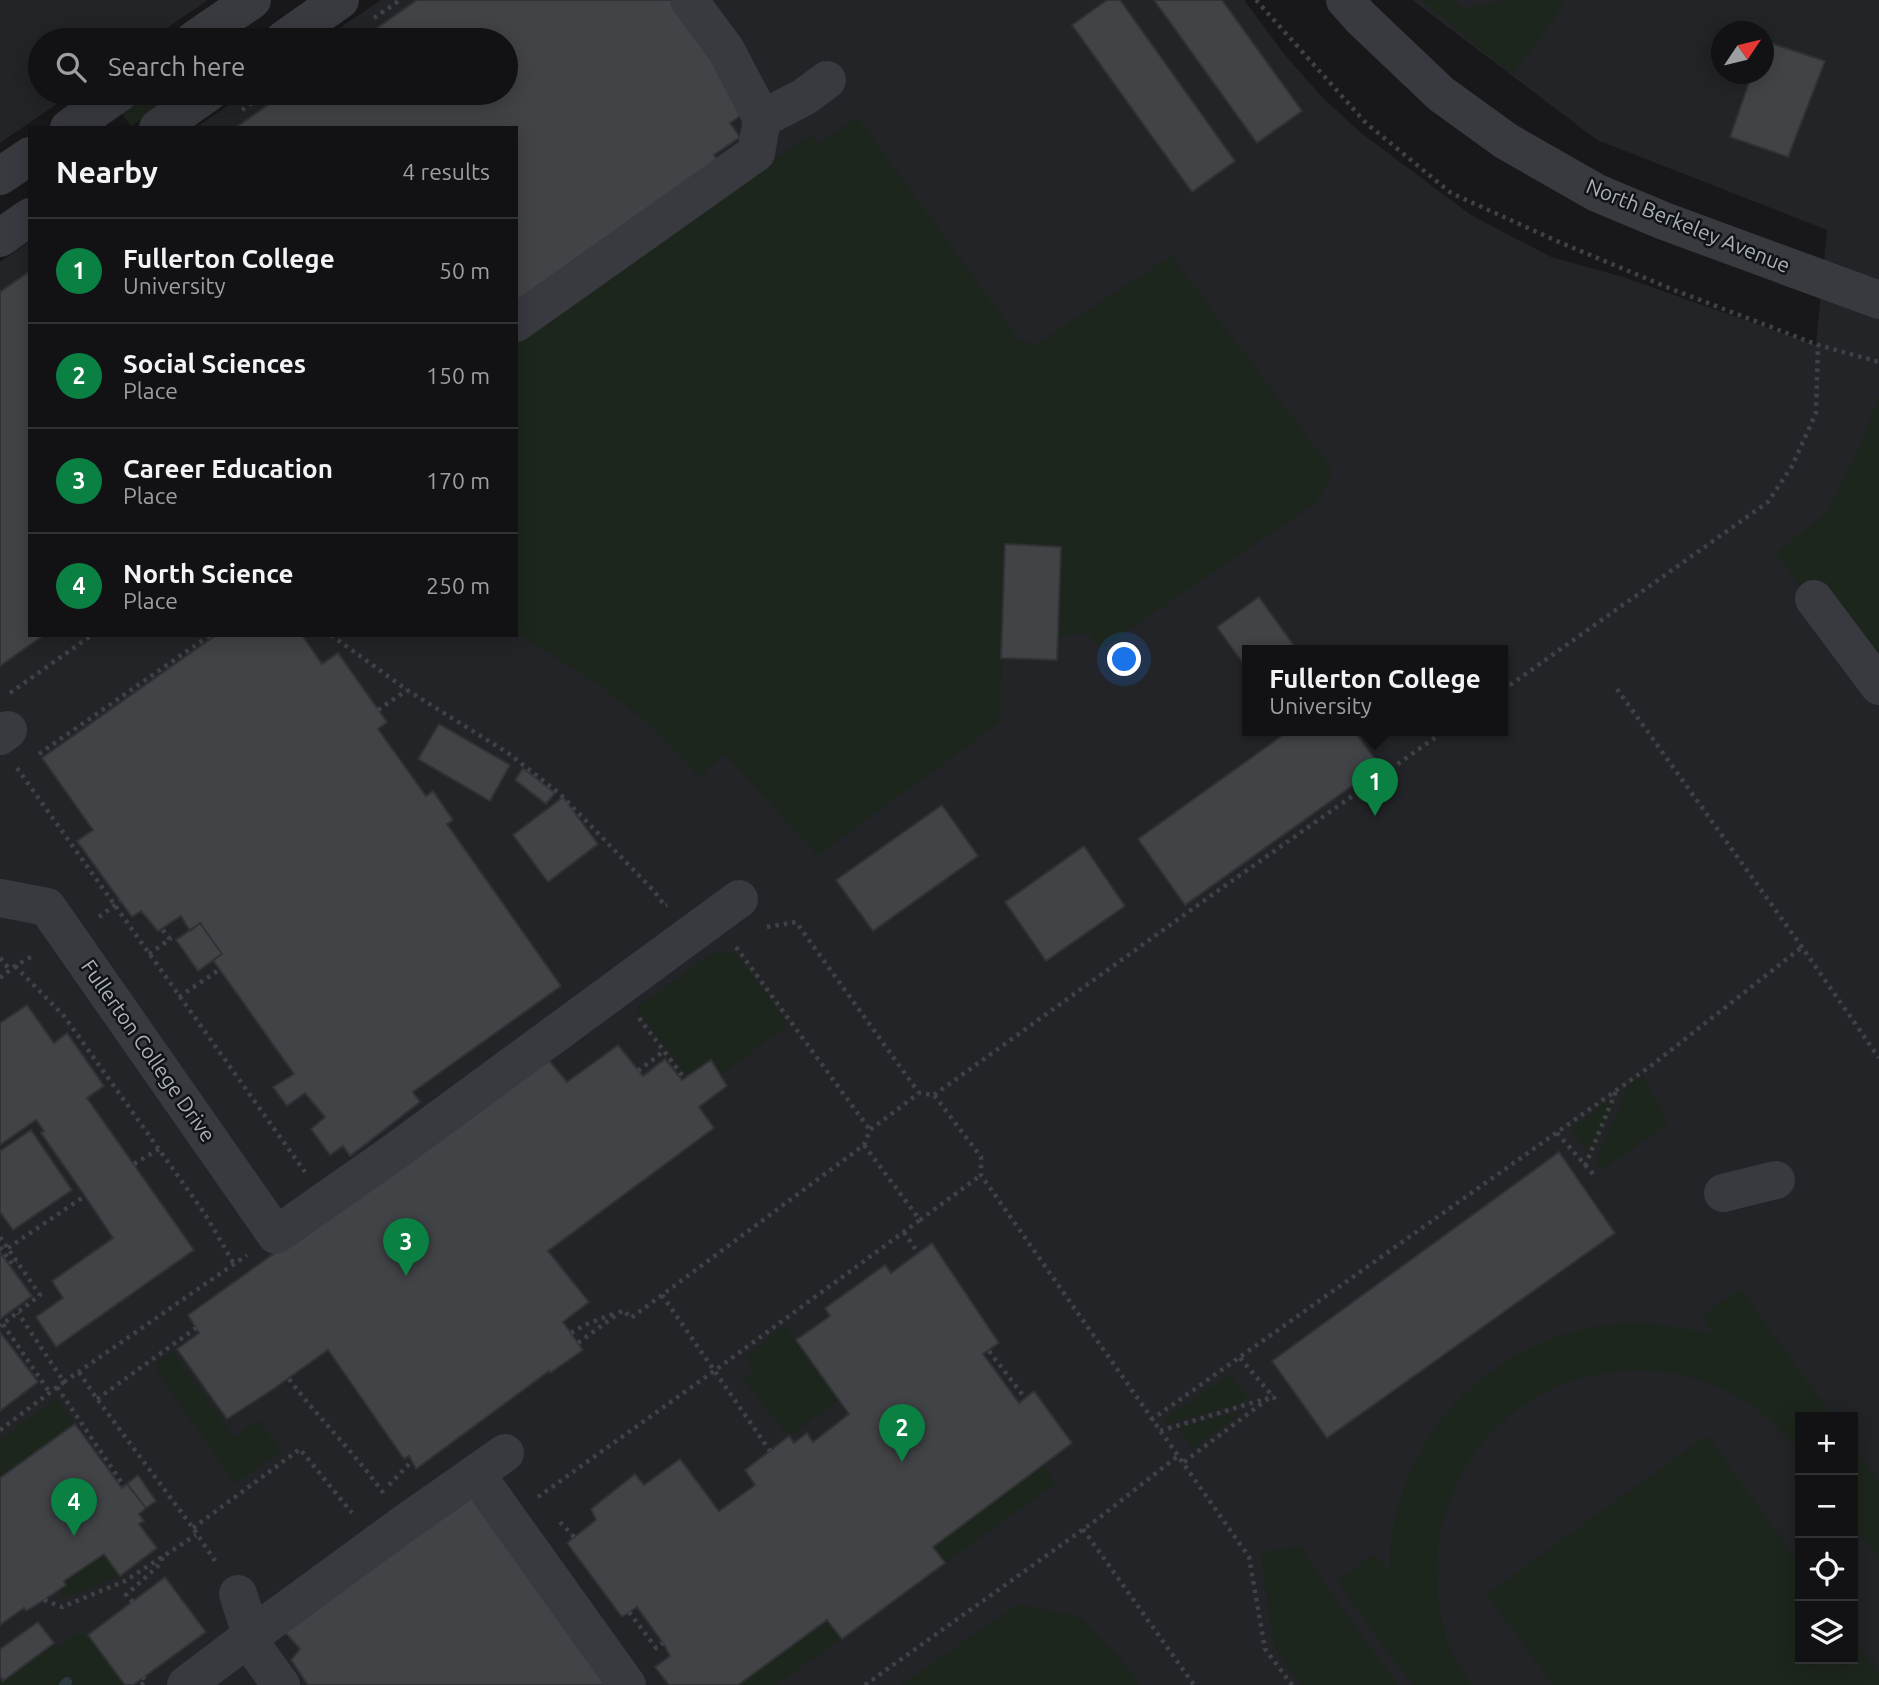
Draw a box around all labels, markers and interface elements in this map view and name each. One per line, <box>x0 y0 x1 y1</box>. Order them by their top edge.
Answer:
north arrow <box>1711 21 1774 84</box>
search box <box>28 28 518 105</box>
icon: search <box>52 48 90 86</box>
text: Search here <box>108 52 245 81</box>
text: Nearby <box>56 155 158 189</box>
text: 4 results <box>402 159 490 184</box>
street label: North Berkeley Avenue <box>1583 173 1794 277</box>
text: Fullerton College <box>123 244 335 273</box>
text: 1 <box>73 258 85 283</box>
text: 50 m <box>439 258 490 283</box>
text: University <box>123 273 226 298</box>
text: Social Sciences <box>123 349 306 378</box>
text: 2 <box>73 363 85 388</box>
text: 150 m <box>426 363 490 388</box>
text: Place <box>123 378 178 403</box>
text: Career Education <box>123 454 333 483</box>
text: 3 <box>73 468 85 493</box>
text: 170 m <box>426 468 490 493</box>
text: Place <box>123 483 178 508</box>
text: North Science <box>123 559 294 588</box>
text: 4 <box>73 573 85 598</box>
text: 250 m <box>426 573 490 598</box>
text: Place <box>123 588 178 613</box>
your location <box>1107 642 1141 676</box>
popup <box>1242 645 1508 736</box>
text: Fullerton College <box>1269 664 1481 693</box>
text: University <box>1269 693 1372 718</box>
pin: 1 <box>1352 758 1398 816</box>
street label: Fullerton College Drive <box>77 955 221 1146</box>
pin: 3 <box>383 1218 429 1276</box>
pin: 2 <box>879 1404 925 1462</box>
map controls <box>1795 1412 1858 1664</box>
button: + <box>1795 1412 1858 1475</box>
button: − <box>1795 1475 1858 1538</box>
pin: 4 <box>51 1478 97 1536</box>
button: locate <box>1795 1538 1858 1601</box>
button: layers <box>1795 1601 1858 1664</box>

